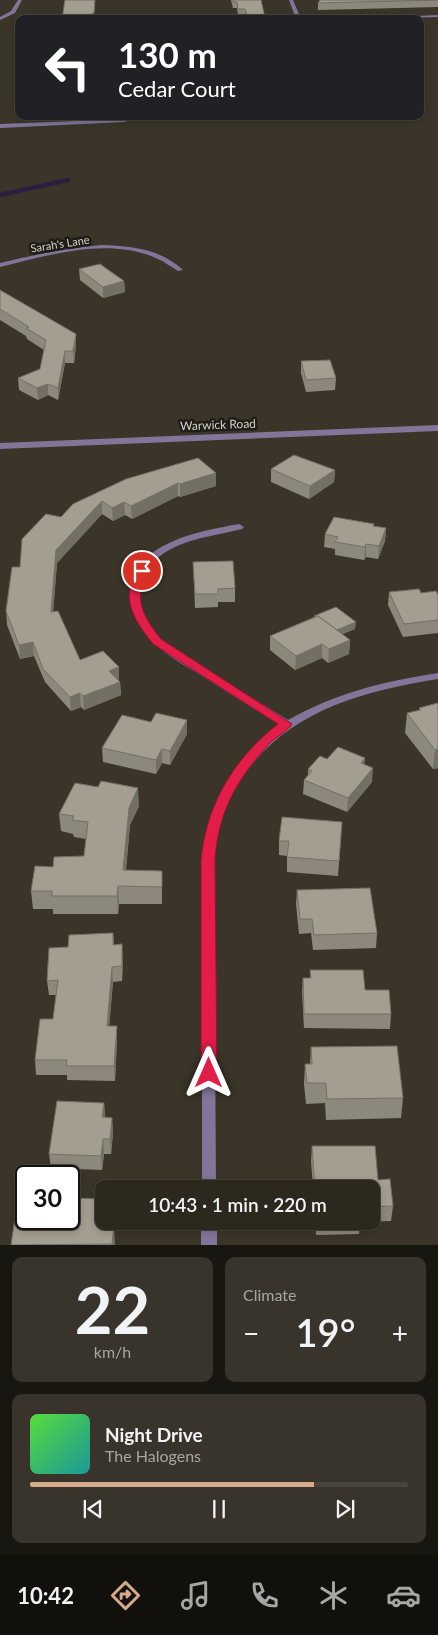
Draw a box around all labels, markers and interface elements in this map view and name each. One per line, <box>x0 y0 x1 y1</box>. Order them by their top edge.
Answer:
text: 130 m <box>118 33 217 75</box>
icon: left <box>35 35 100 100</box>
text: Cedar Court <box>118 75 236 102</box>
street label: Sarah's Lane <box>29 232 91 255</box>
street label: Warwick Road <box>180 416 256 433</box>
pin <box>121 550 163 592</box>
icon: arrive <box>128 557 156 585</box>
position arrow <box>182 1046 234 1098</box>
speed limit sign: 30 <box>15 1165 80 1230</box>
text: 10:43 · 1 min · 220 m <box>148 1193 327 1216</box>
text: 22 <box>75 1270 150 1348</box>
text: Climate <box>243 1285 296 1304</box>
text: 19° <box>296 1309 355 1355</box>
text: − <box>243 1316 259 1350</box>
text: + <box>392 1316 408 1350</box>
text: km/h <box>94 1342 131 1361</box>
text: Night Drive <box>105 1423 203 1446</box>
text: The Halogens <box>105 1446 201 1465</box>
icon: previous <box>79 1495 107 1523</box>
icon: pause <box>205 1495 233 1523</box>
icon: next <box>331 1495 359 1523</box>
icon: directions <box>108 1578 143 1613</box>
icon: music <box>178 1578 213 1613</box>
icon: phone <box>247 1578 282 1613</box>
icon: climate <box>316 1578 351 1613</box>
icon: car <box>386 1578 421 1613</box>
text: 10:42 <box>17 1582 74 1609</box>

